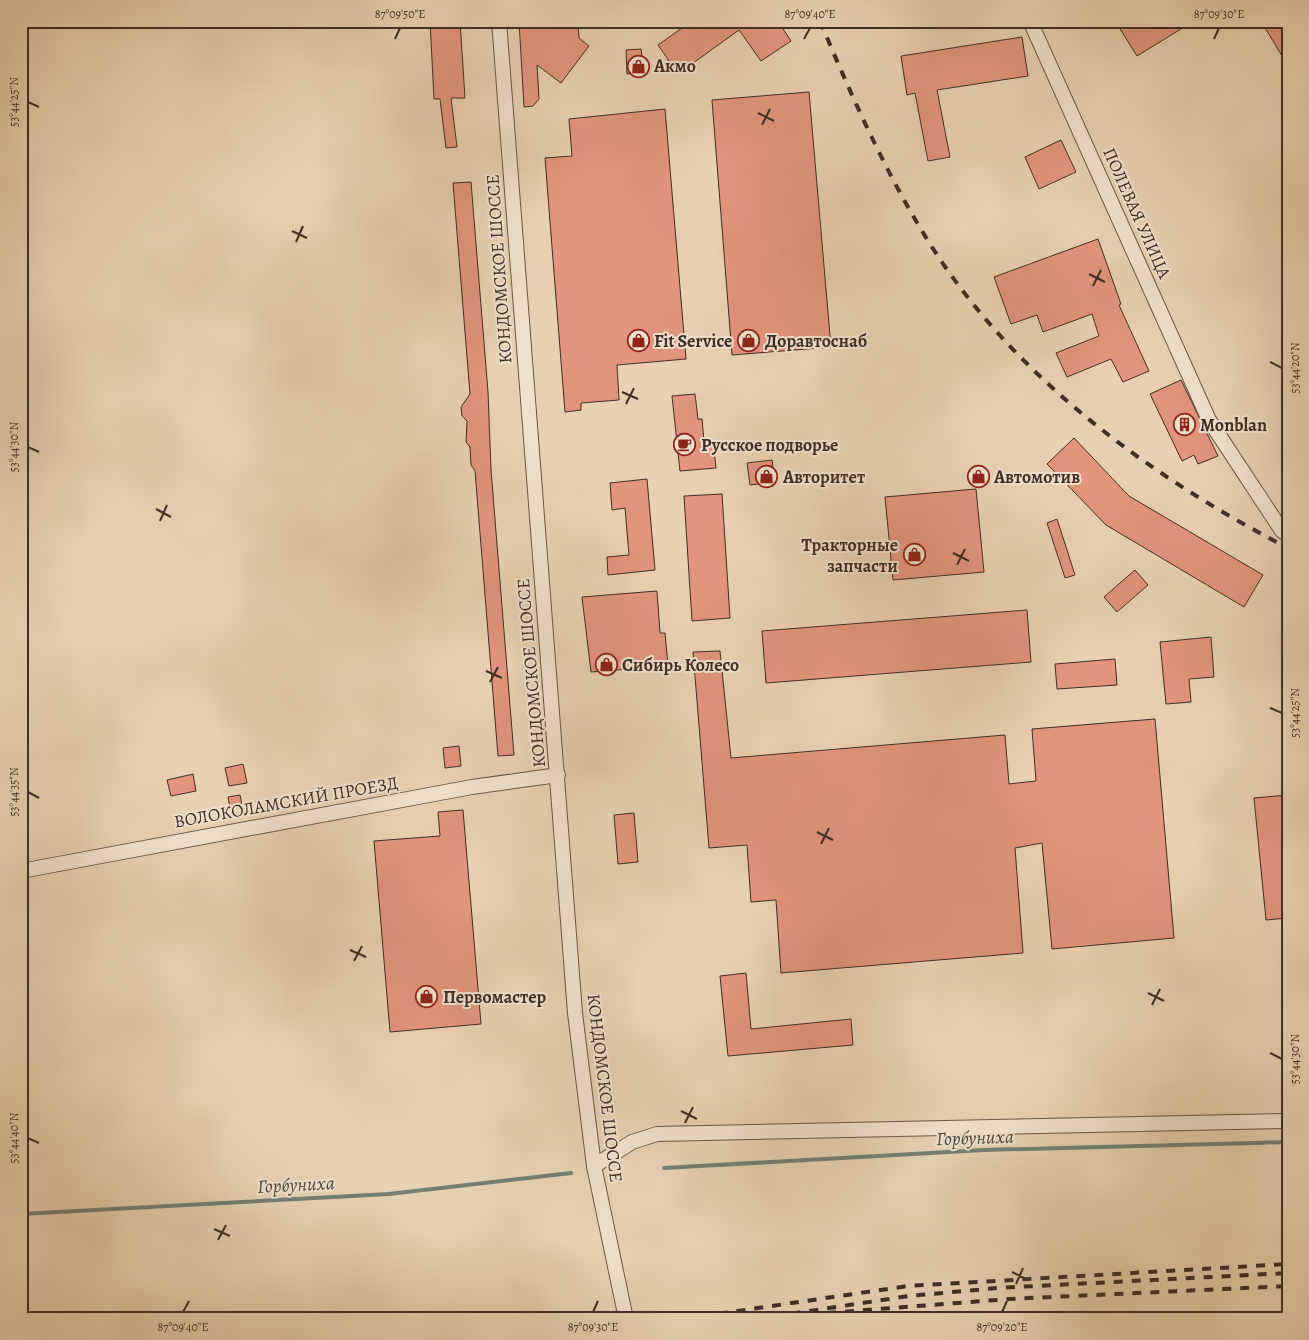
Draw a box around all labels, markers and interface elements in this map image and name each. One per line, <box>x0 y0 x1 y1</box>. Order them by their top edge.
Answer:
text: 87°09'50"E <box>375 6 425 22</box>
text: 87°09'40"E <box>785 6 835 22</box>
text: 87°09'30"E <box>1194 6 1244 22</box>
shop icon: Акмо <box>626 54 650 78</box>
place label: Акмо <box>653 54 696 78</box>
text: 53°44'25"N <box>6 77 22 127</box>
street label: ПОЛЕВАЯ УЛИЦА <box>1097 144 1177 283</box>
street label: КОНДОМСКОЕ ШОССЕ <box>480 173 518 365</box>
shop icon: Fit Service <box>626 329 650 353</box>
place label: Fit Service <box>654 329 732 353</box>
shop icon: Доравтоснаб <box>737 329 761 353</box>
place label: Доравтоснаб <box>765 329 867 353</box>
text: 53°44'20"N <box>1287 342 1303 394</box>
building icon: Monblan <box>1172 413 1196 437</box>
place label: Monblan <box>1200 413 1267 437</box>
text: 53°44'30"N <box>6 421 22 472</box>
cafe icon: Русское подворье <box>673 433 697 457</box>
place label: Русское подворье <box>701 433 838 457</box>
shop icon: Авторитет <box>755 465 779 489</box>
place label: Авторитет <box>782 465 865 489</box>
shop icon: Автомотив <box>966 465 990 489</box>
place label: Автомотив <box>993 465 1080 489</box>
place label: Тракторные запчасти <box>801 533 898 578</box>
shop icon: Тракторные запчасти <box>902 543 926 567</box>
street label: КОНДОМСКОЕ ШОССЕ <box>511 577 551 769</box>
shop icon: Сибирь Колесо <box>594 653 618 677</box>
place label: Сибирь Колесо <box>622 653 739 677</box>
text: 53°44'25"N <box>1287 688 1303 738</box>
text: 53°44'35"N <box>6 767 22 817</box>
street label: ВОЛОКОЛАМСКИЙ ПРОЕЗД <box>172 770 400 834</box>
shop icon: Первомастер <box>415 985 439 1009</box>
place label: Первомастер <box>443 985 547 1009</box>
street label: КОНДОМСКОЕ ШОССЕ <box>582 992 628 1184</box>
text: 53°44'30"N <box>1287 1033 1303 1084</box>
text: 53°44'40"N <box>6 1112 22 1163</box>
water label: Горбуниха <box>936 1124 1014 1152</box>
water label: Горбуниха <box>256 1170 336 1200</box>
text: 87°09'40"E <box>158 1319 208 1335</box>
text: 87°09'30"E <box>568 1319 618 1335</box>
text: 87°09'20"E <box>976 1319 1028 1335</box>

